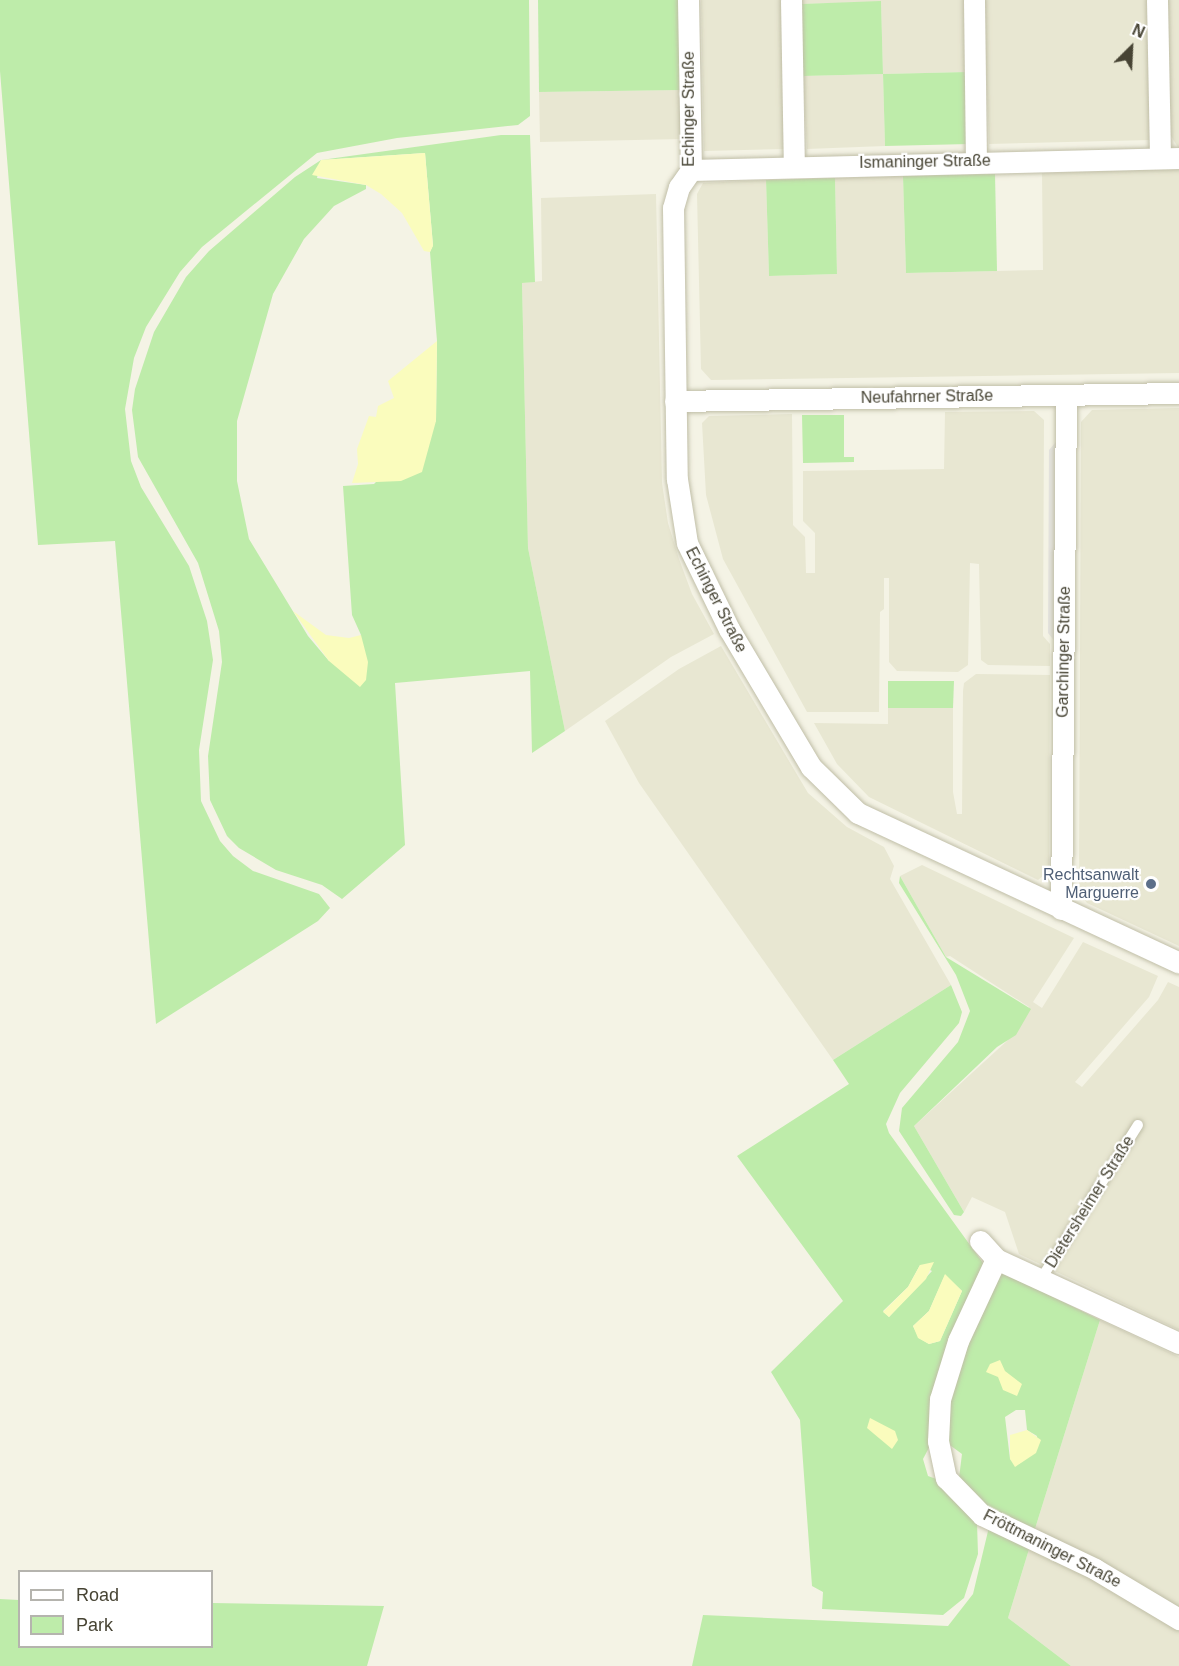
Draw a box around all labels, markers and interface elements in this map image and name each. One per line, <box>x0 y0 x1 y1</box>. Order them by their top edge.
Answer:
north arrow <box>1101 18 1161 78</box>
text: N <box>1130 21 1147 41</box>
street label: Echinger Straße <box>679 51 699 167</box>
street label: Ismaninger Straße <box>859 151 991 173</box>
street label: Neufahrner Straße <box>861 386 993 408</box>
street label: Echinger Straße <box>681 544 751 656</box>
street label: Garchinger Straße <box>1053 586 1075 718</box>
place label: Rechtsanwalt Marguerre <box>1043 865 1139 903</box>
marker: Rechtsanwalt Marguerre <box>1144 877 1158 891</box>
street label: Dietersheimer Straße <box>1042 1132 1138 1272</box>
street label: Fröttmaninger Straße <box>980 1506 1124 1592</box>
legend <box>18 1570 213 1648</box>
text: Road <box>76 1585 119 1605</box>
text: Park <box>76 1615 113 1635</box>

